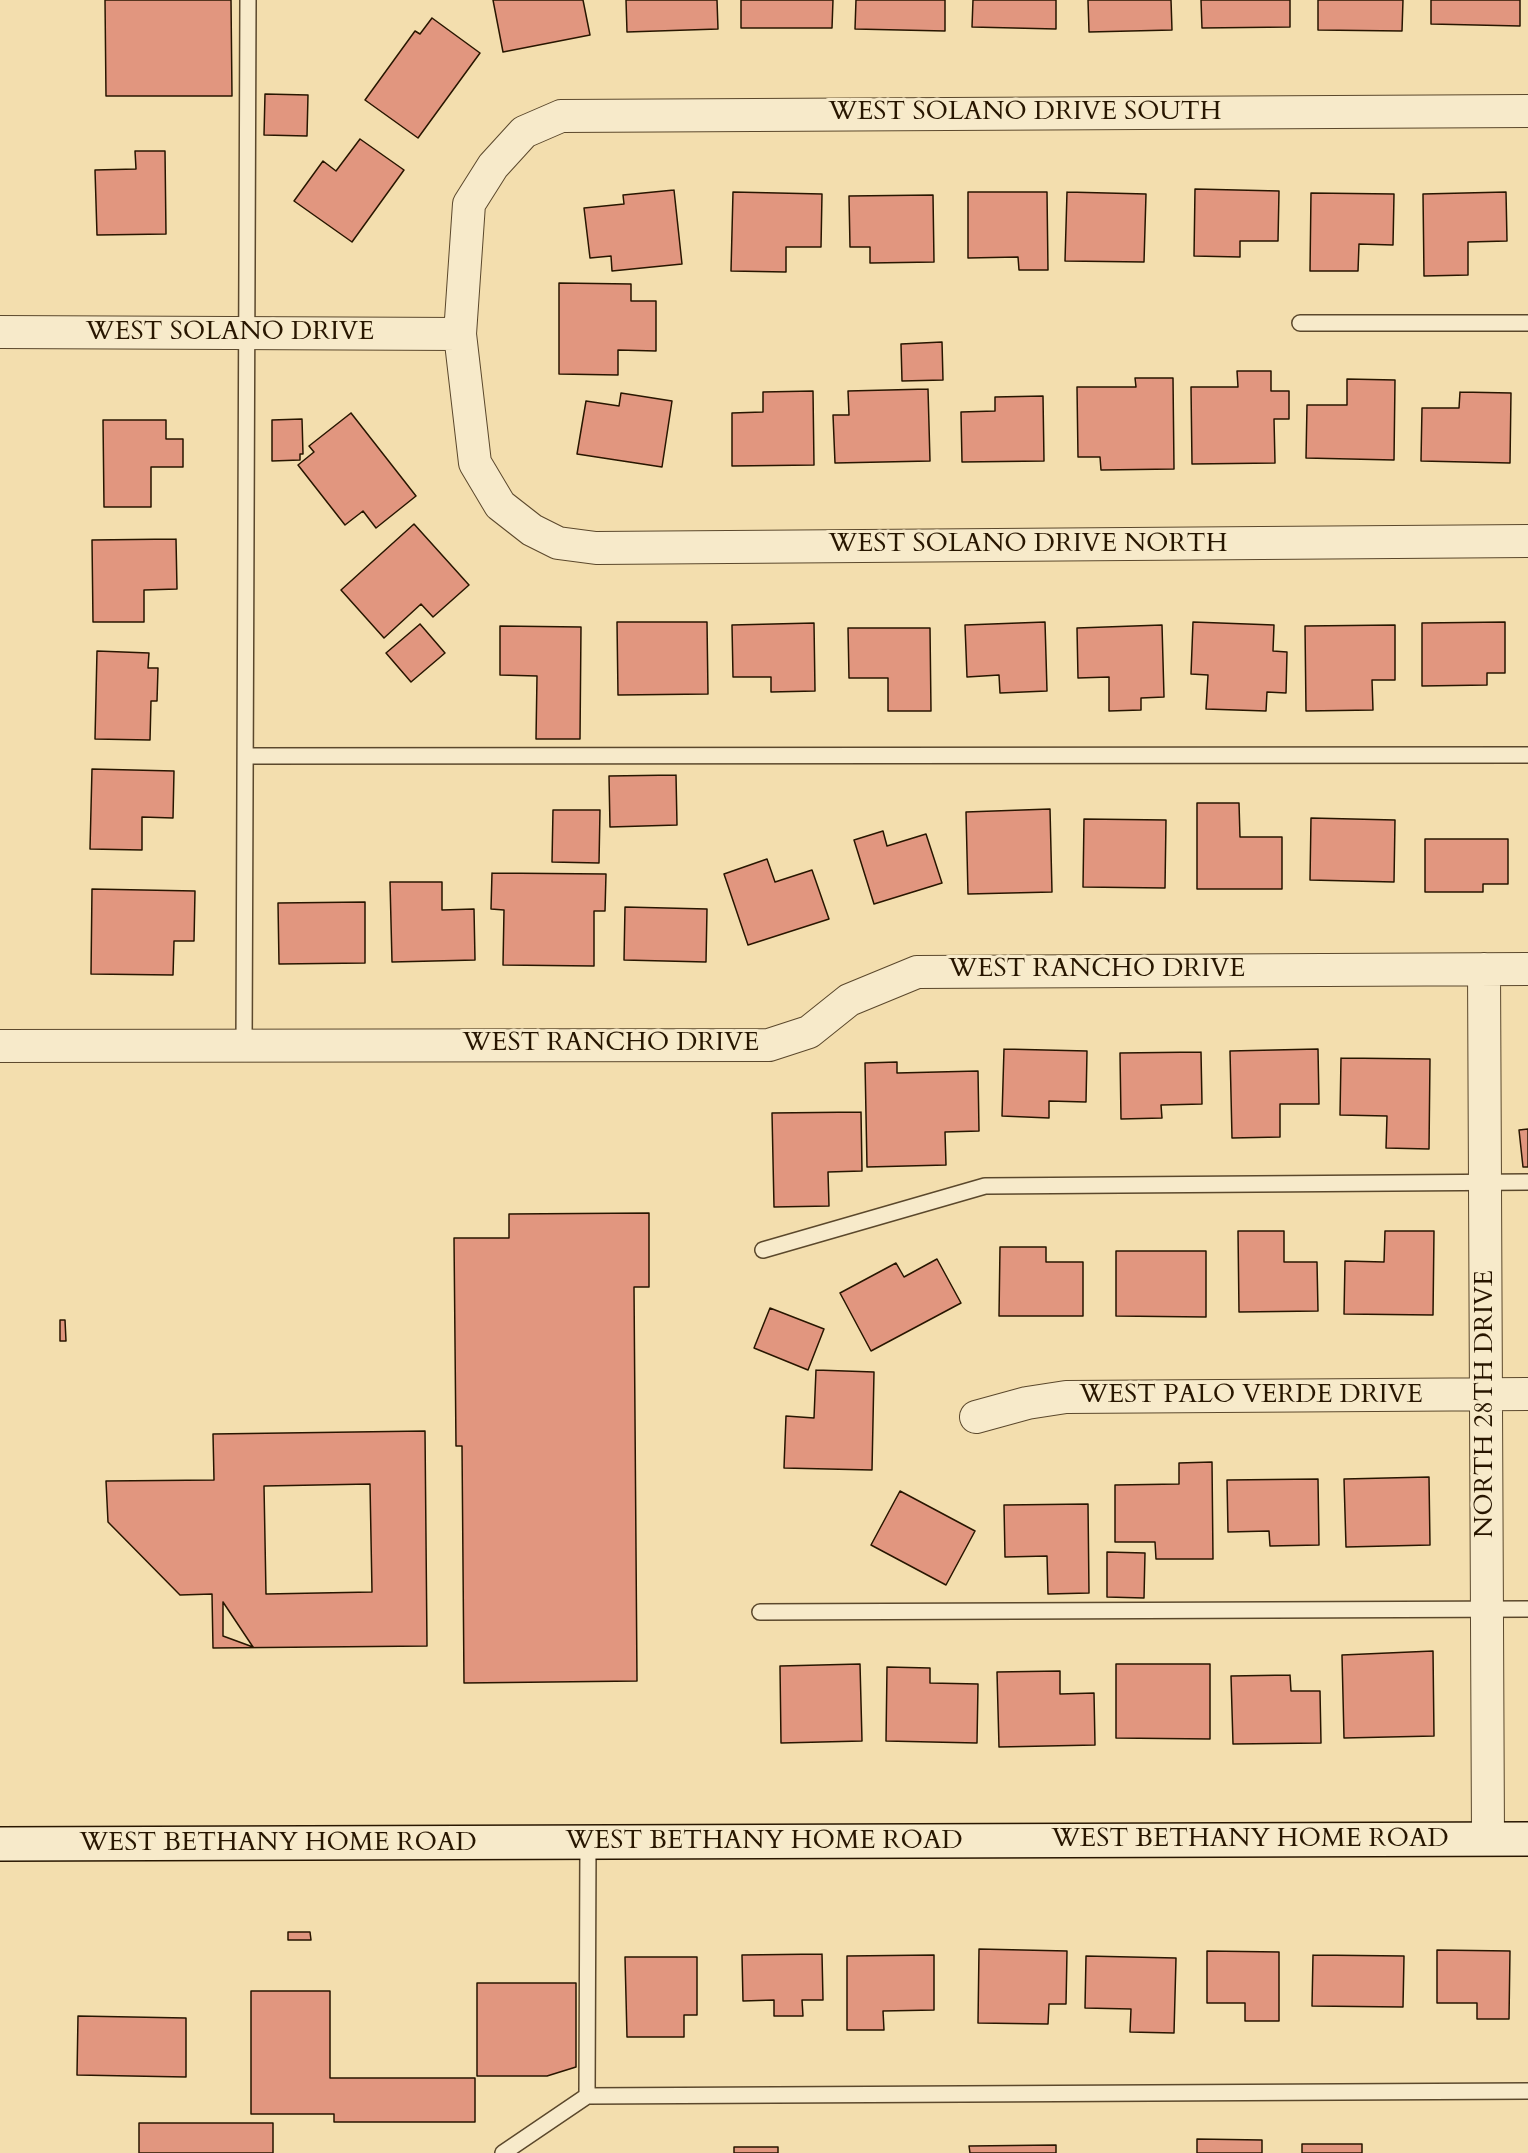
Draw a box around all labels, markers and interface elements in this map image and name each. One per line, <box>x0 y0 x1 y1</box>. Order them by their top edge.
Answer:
street label: WEST SOLANO DRIVE SOUTH <box>829 97 1221 129</box>
street label: WEST SOLANO DRIVE <box>86 317 374 349</box>
street label: WEST SOLANO DRIVE NORTH <box>829 529 1227 561</box>
street label: WEST RANCHO DRIVE <box>949 954 1245 986</box>
street label: WEST RANCHO DRIVE <box>463 1028 759 1060</box>
street label: NORTH 28TH DRIVE <box>1470 1270 1502 1538</box>
street label: WEST PALO VERDE DRIVE <box>1079 1380 1423 1412</box>
street label: WEST BETHANY HOME ROAD <box>1051 1824 1449 1856</box>
street label: WEST BETHANY HOME ROAD <box>565 1826 963 1858</box>
street label: WEST BETHANY HOME ROAD <box>79 1828 477 1860</box>

